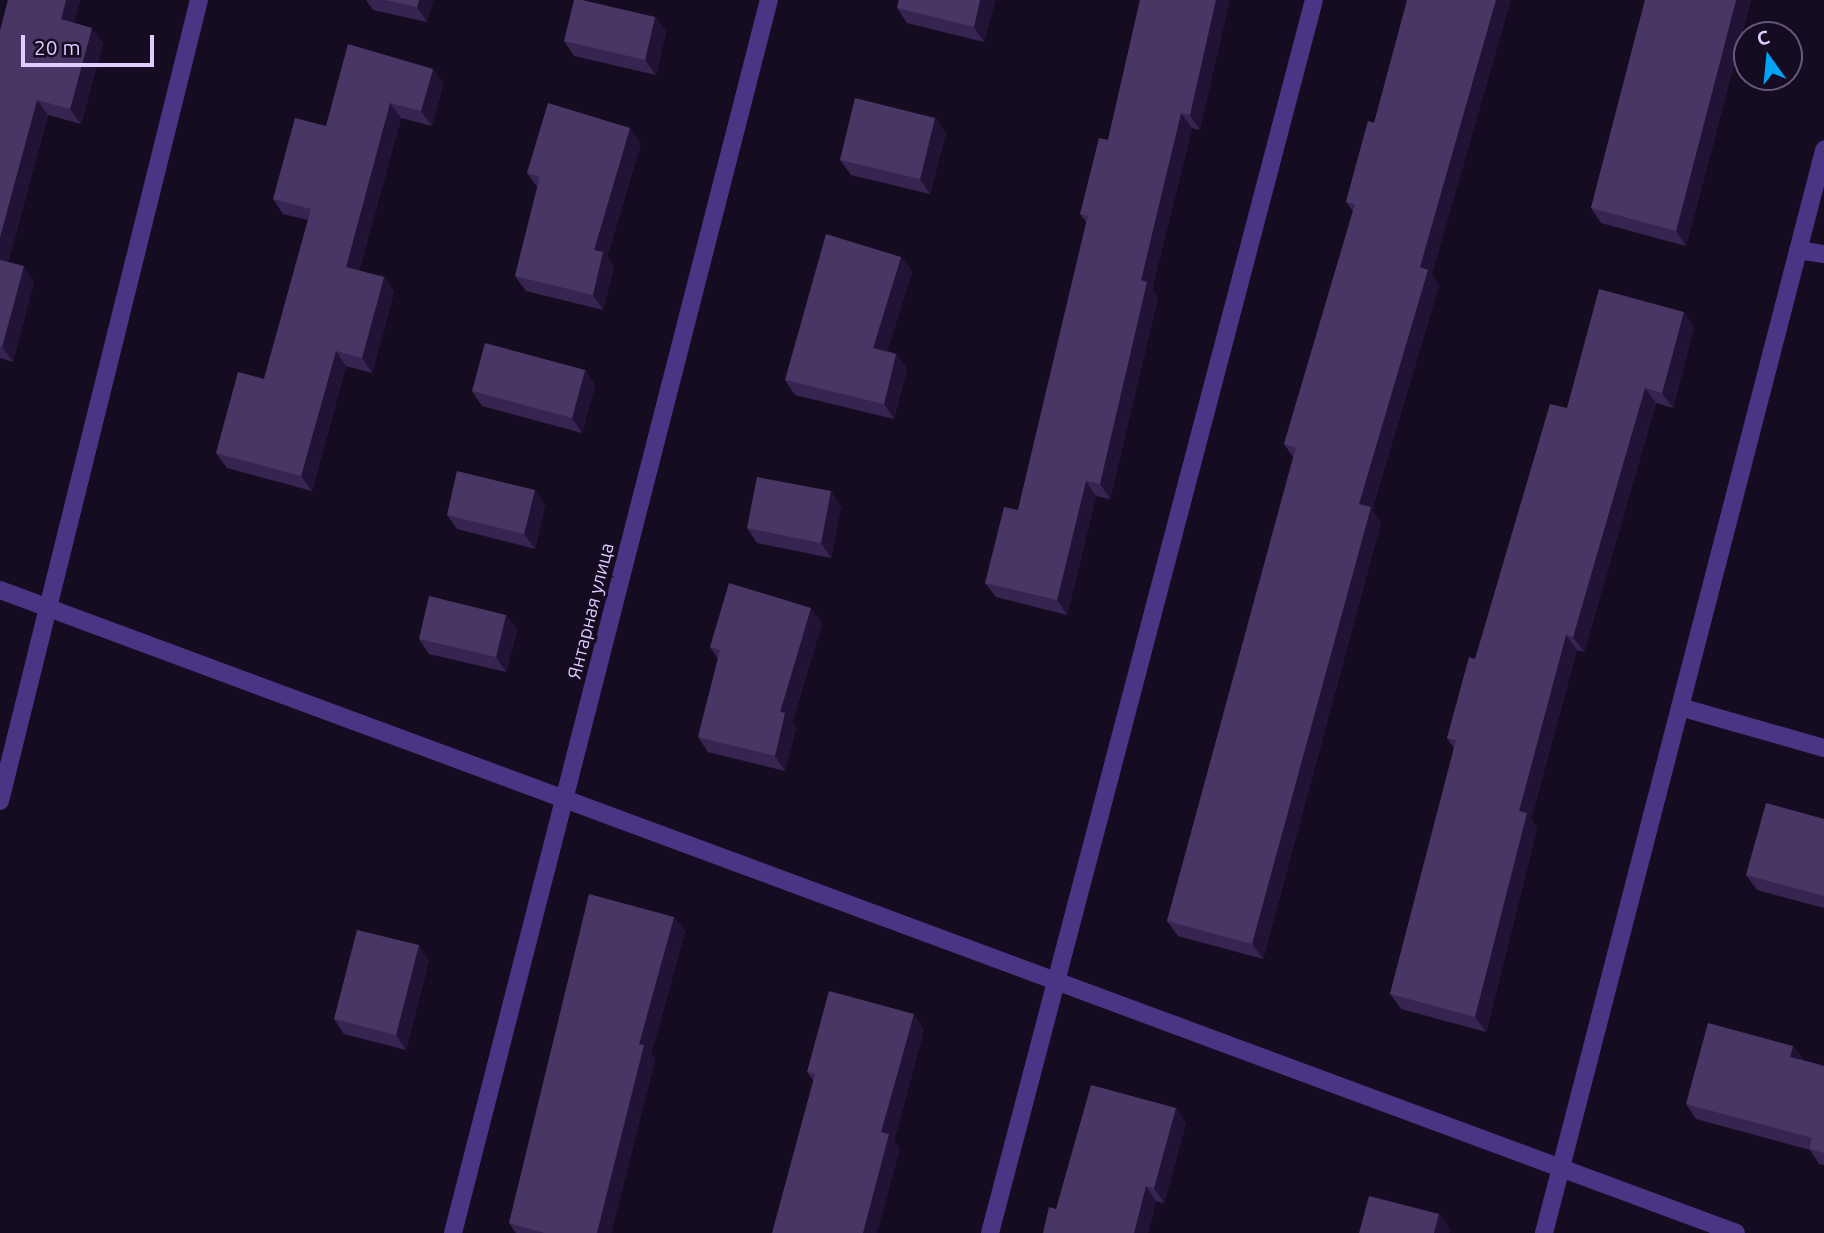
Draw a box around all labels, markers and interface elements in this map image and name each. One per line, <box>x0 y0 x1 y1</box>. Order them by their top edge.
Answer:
scale bar <box>24 21 158 65</box>
north arrow <box>1733 21 1803 91</box>
text: С <box>1754 25 1772 50</box>
text: 20 m <box>34 35 81 59</box>
street label: Янтарная улица <box>563 540 619 682</box>

